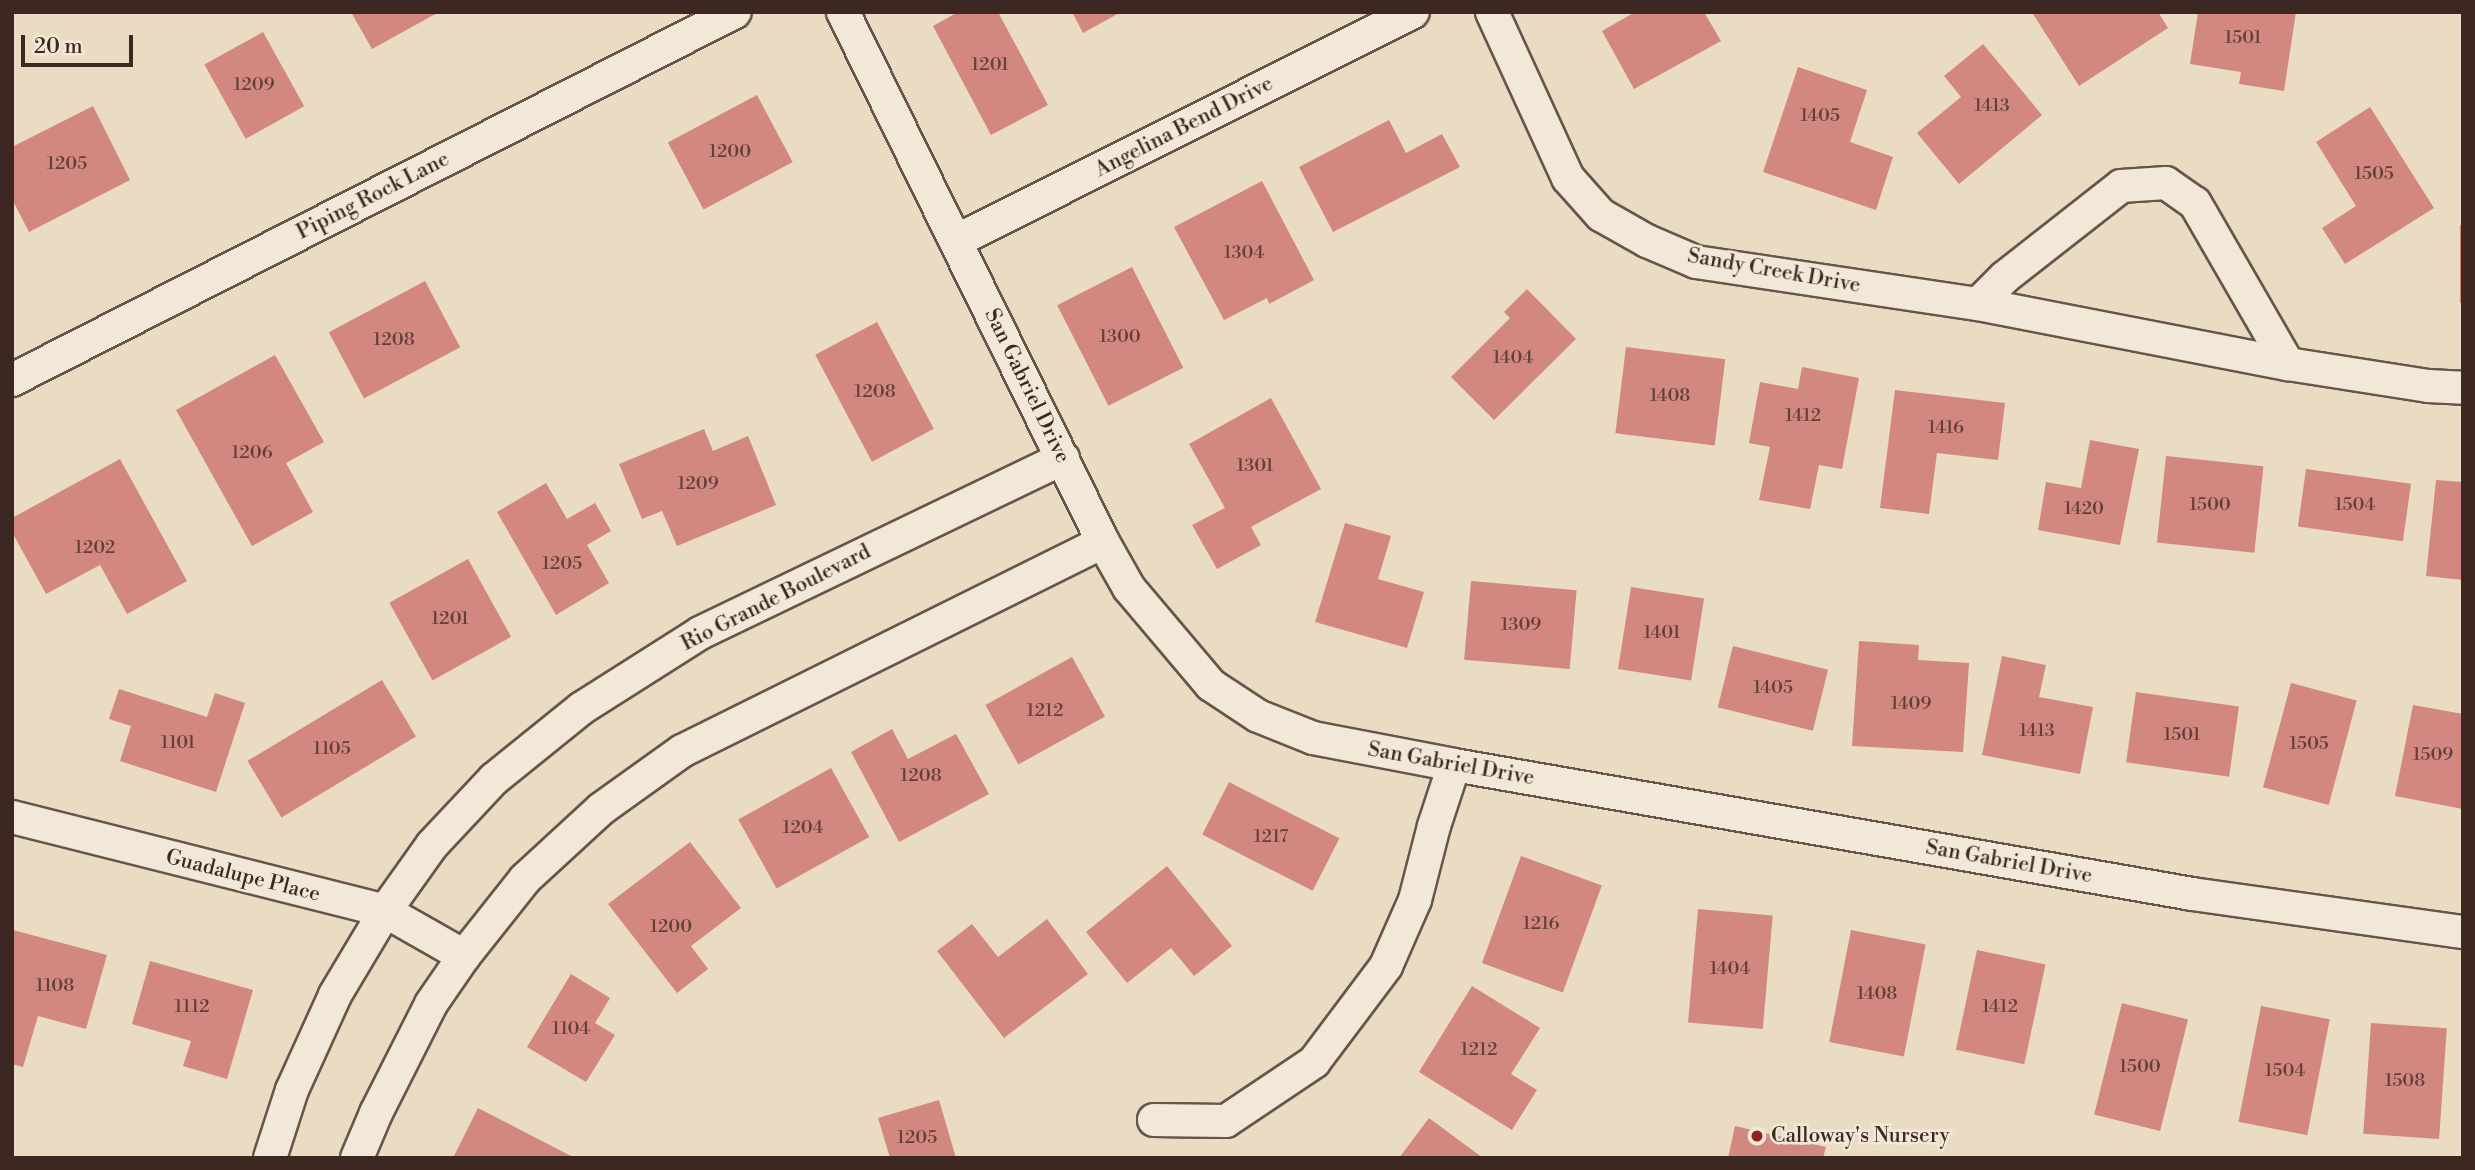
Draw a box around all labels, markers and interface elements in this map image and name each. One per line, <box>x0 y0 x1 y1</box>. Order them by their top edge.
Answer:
scale bar <box>24 21 136 65</box>
house number: 1501 <box>2225 27 2261 49</box>
text: 20 m <box>34 34 83 60</box>
house number: 1201 <box>971 54 1009 76</box>
street label: Angelina Bend Drive <box>1091 71 1277 183</box>
house number: 1209 <box>233 74 275 96</box>
house number: 1413 <box>1974 95 2010 117</box>
house number: 1405 <box>1800 105 1840 127</box>
house number: 1200 <box>709 141 751 163</box>
street label: Piping Rock Lane <box>293 147 453 245</box>
house number: 1205 <box>47 153 87 175</box>
house number: 1505 <box>2354 163 2394 185</box>
house number: 1304 <box>1224 242 1264 264</box>
street label: Sandy Creek Drive <box>1686 243 1862 299</box>
street label: San Gabriel Drive <box>979 305 1075 467</box>
house number: 1300 <box>1099 326 1141 348</box>
house number: 1208 <box>373 329 415 351</box>
house number: 1404 <box>1493 347 1533 369</box>
house number: 1208 <box>854 381 896 403</box>
house number: 1408 <box>1650 385 1690 407</box>
house number: 1412 <box>1785 405 1821 427</box>
house number: 1416 <box>1928 417 1964 439</box>
house number: 1206 <box>231 442 273 464</box>
house number: 1301 <box>1237 455 1273 477</box>
house number: 1209 <box>677 473 719 495</box>
house number: 1500 <box>2189 494 2231 516</box>
house number: 1504 <box>2335 494 2375 516</box>
house number: 1420 <box>2064 498 2104 520</box>
house number: 1202 <box>75 537 115 559</box>
street label: Rio Grande Boulevard <box>677 539 875 657</box>
house number: 1205 <box>542 553 582 575</box>
house number: 1201 <box>431 608 469 630</box>
house number: 1309 <box>1501 614 1541 636</box>
house number: 1401 <box>1644 622 1680 644</box>
house number: 1405 <box>1753 677 1793 699</box>
house number: 1409 <box>1891 693 1931 715</box>
house number: 1212 <box>1027 700 1063 722</box>
house number: 1413 <box>2019 720 2055 742</box>
house number: 1501 <box>2164 724 2200 746</box>
house number: 1101 <box>161 732 195 754</box>
house number: 1505 <box>2289 733 2329 755</box>
street label: San Gabriel Drive <box>1366 737 1536 791</box>
house number: 1105 <box>313 738 351 760</box>
house number: 1509 <box>2413 744 2453 766</box>
house number: 1208 <box>900 765 942 787</box>
house number: 1204 <box>782 817 824 839</box>
house number: 1217 <box>1254 826 1288 848</box>
street label: San Gabriel Drive <box>1924 835 2094 889</box>
street label: Guadalupe Place <box>163 845 323 907</box>
house number: 1216 <box>1523 913 1559 935</box>
house number: 1200 <box>650 916 692 938</box>
house number: 1404 <box>1710 958 1750 980</box>
house number: 1108 <box>36 975 74 997</box>
house number: 1408 <box>1857 983 1897 1005</box>
house number: 1112 <box>174 996 210 1018</box>
house number: 1412 <box>1982 996 2018 1018</box>
house number: 1104 <box>552 1018 590 1040</box>
house number: 1212 <box>1461 1039 1497 1061</box>
house number: 1500 <box>2119 1056 2161 1078</box>
house number: 1504 <box>2265 1060 2305 1082</box>
house number: 1508 <box>2385 1070 2425 1092</box>
place label: Calloway's Nursery <box>1771 1123 1950 1149</box>
house number: 1205 <box>897 1127 937 1149</box>
marker: Calloway's Nursery <box>1749 1128 1765 1144</box>

